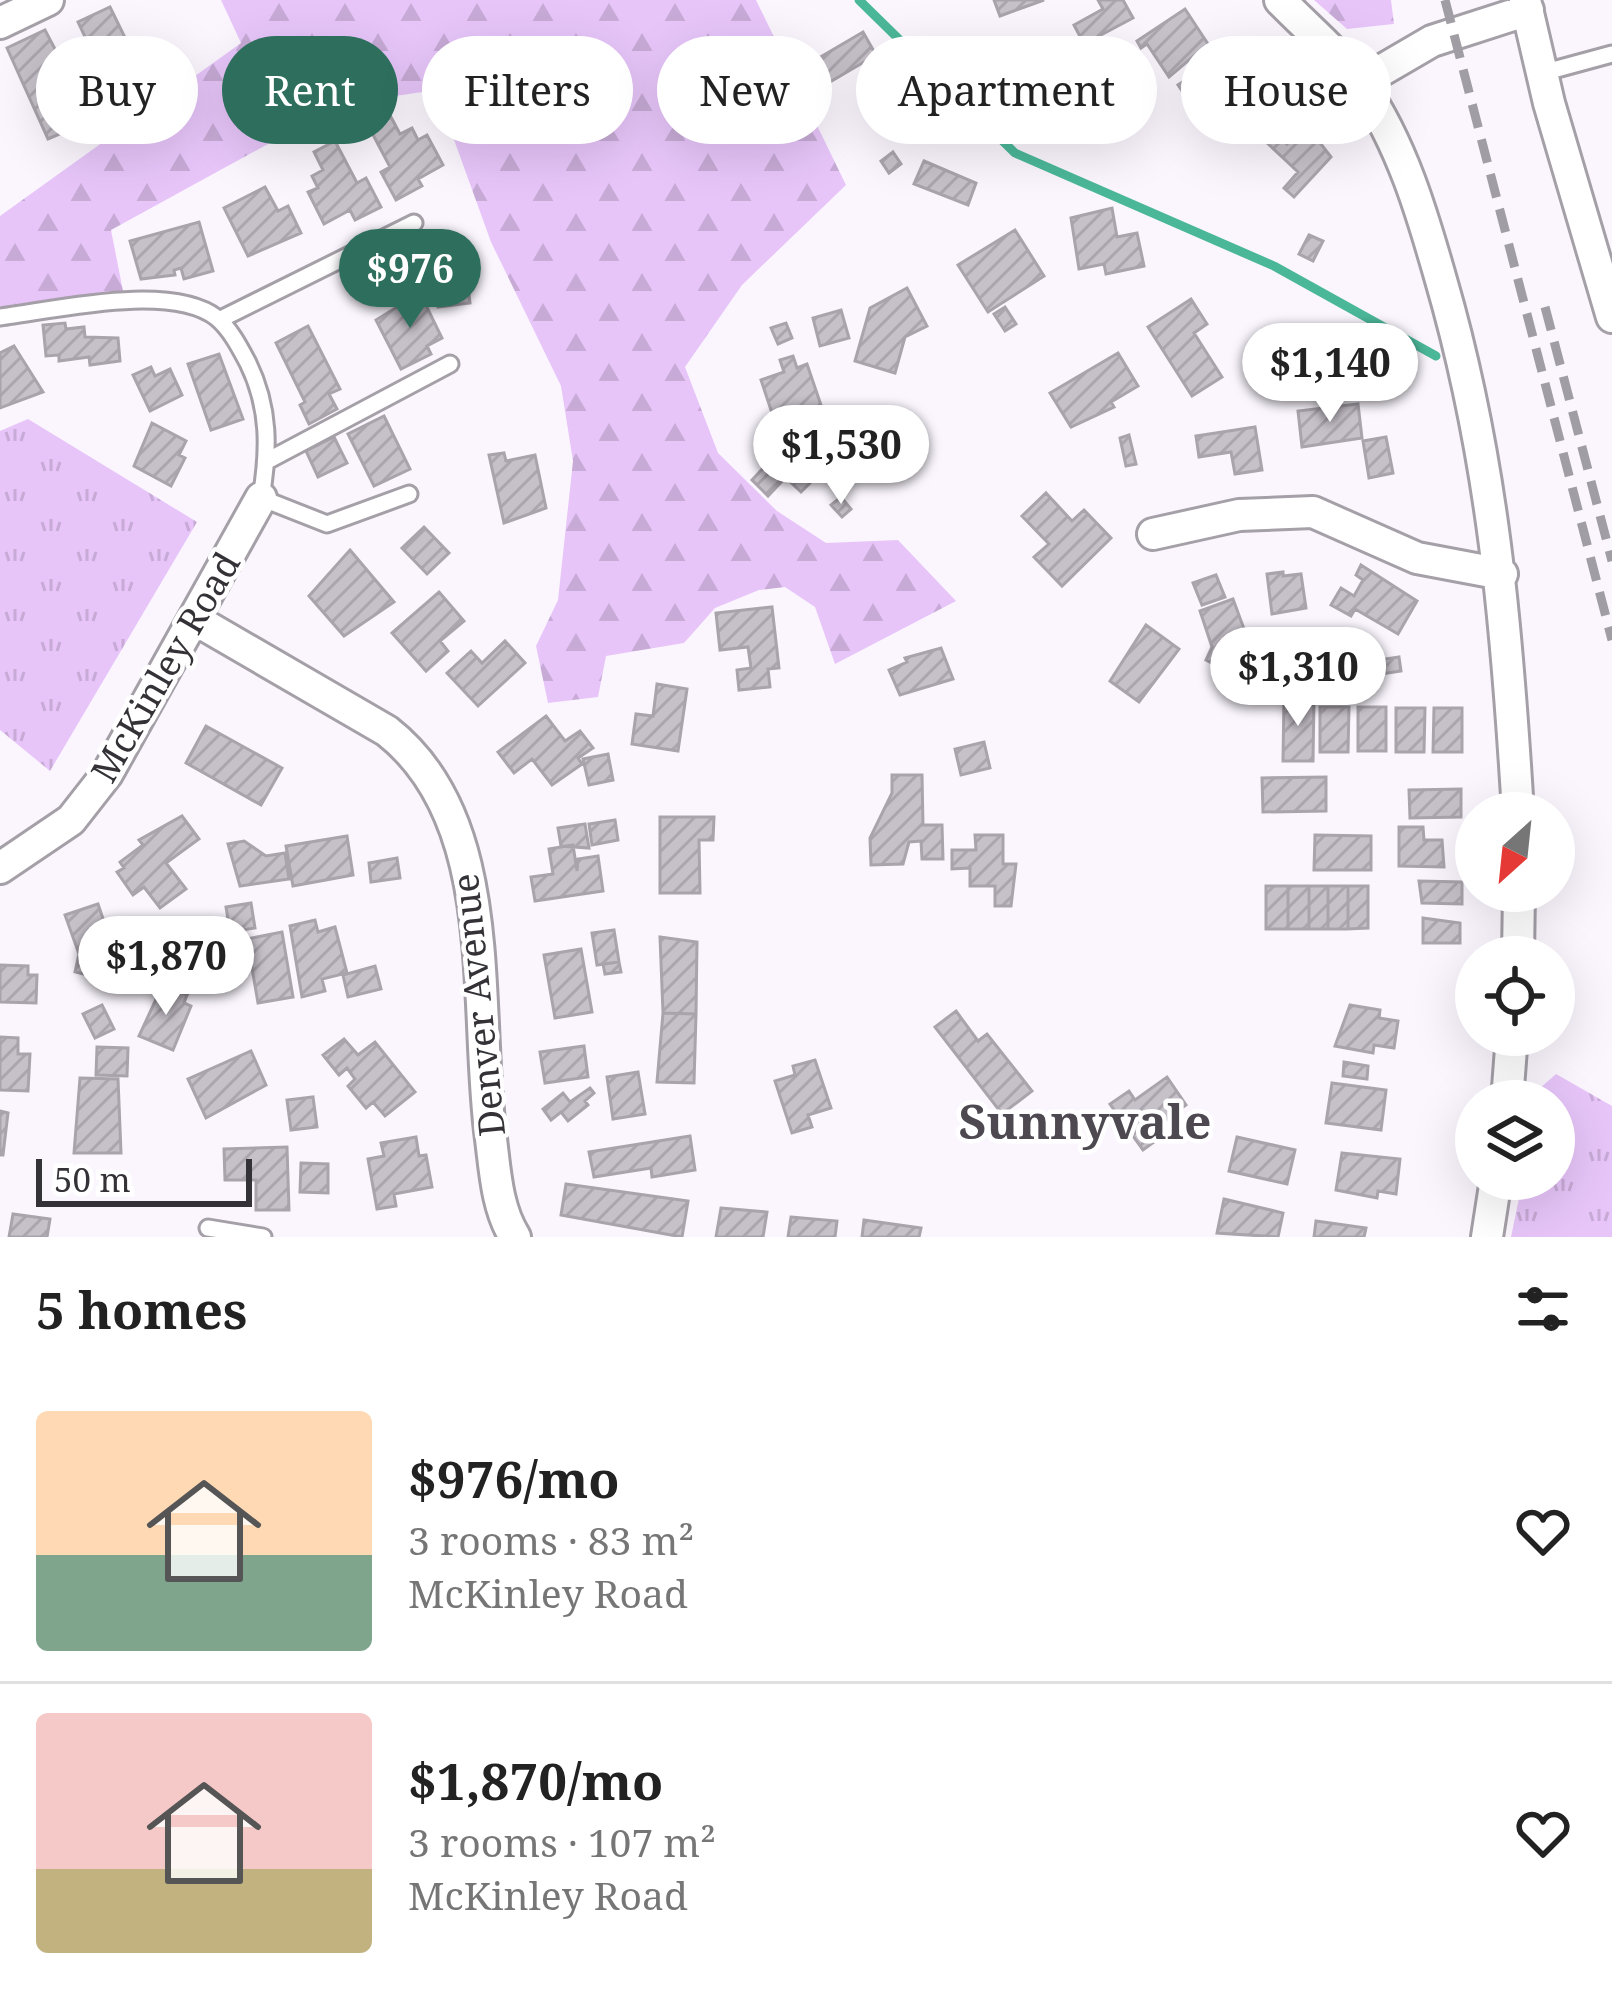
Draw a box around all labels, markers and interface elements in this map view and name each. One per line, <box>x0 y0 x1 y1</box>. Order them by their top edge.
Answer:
chip: Buy <box>36 36 198 144</box>
chip: Rent <box>222 36 398 144</box>
chip: Filters <box>422 36 633 144</box>
chip: New <box>657 36 832 144</box>
chip: Apartment <box>856 36 1157 144</box>
chip: House <box>1181 36 1391 144</box>
pin: $976 <box>339 229 481 331</box>
text: $976 <box>366 241 454 294</box>
pin: $1,140 <box>1232 323 1428 425</box>
text: $1,140 <box>1269 335 1391 388</box>
pin: $1,530 <box>743 405 939 507</box>
text: $1,530 <box>780 417 902 470</box>
street label: McKinley Road <box>79 543 251 791</box>
pin: $1,310 <box>1200 627 1396 729</box>
text: $1,310 <box>1237 639 1359 692</box>
north arrow <box>1455 792 1575 912</box>
map controls <box>1455 792 1575 1200</box>
street label: Denver Avenue <box>440 871 516 1139</box>
pin: $1,870 <box>68 916 264 1018</box>
text: $1,870 <box>105 928 227 981</box>
button: locate <box>1455 936 1575 1056</box>
button: layers <box>1455 1080 1575 1200</box>
district label: Sunnyvale <box>959 1088 1211 1153</box>
scale bar <box>36 1153 252 1206</box>
text: 50 m <box>54 1157 131 1202</box>
text: 5 homes <box>36 1274 247 1344</box>
icon: filters <box>1510 1276 1576 1342</box>
text: $976/mo <box>408 1443 620 1513</box>
icon: home <box>132 1459 276 1603</box>
icon: heart <box>1510 1498 1576 1564</box>
text: 3 rooms · 83 m² <box>408 1513 694 1566</box>
text: McKinley Road <box>408 1566 688 1619</box>
text: $1,870/mo <box>408 1745 663 1815</box>
icon: home <box>132 1761 276 1905</box>
icon: heart <box>1510 1800 1576 1866</box>
text: 3 rooms · 107 m² <box>408 1815 716 1868</box>
text: McKinley Road <box>408 1868 688 1921</box>

